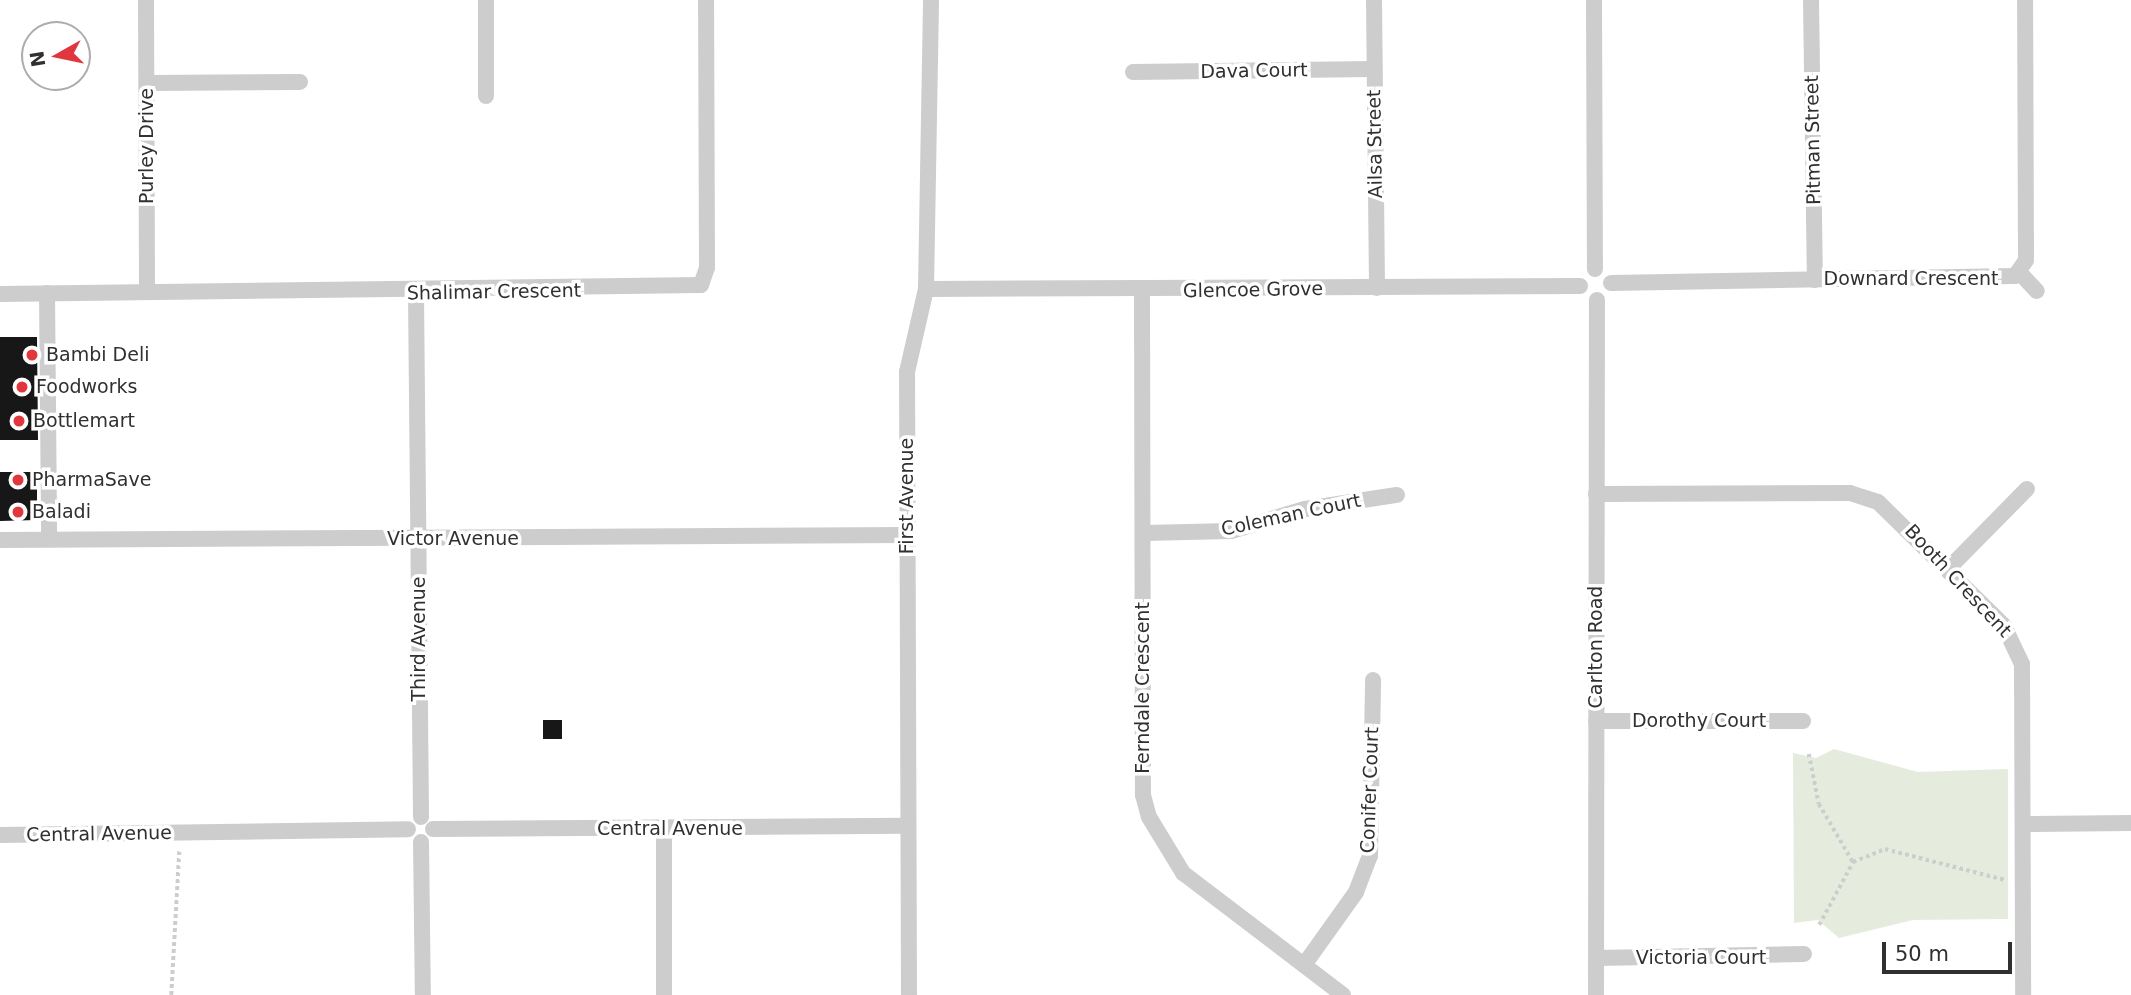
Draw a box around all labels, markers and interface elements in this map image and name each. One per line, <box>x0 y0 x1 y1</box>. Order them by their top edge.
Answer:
north arrow <box>21 21 91 91</box>
text: N <box>25 49 49 69</box>
street label: Dava Court <box>1200 59 1308 83</box>
street label: Pitman Street <box>1800 75 1826 205</box>
street label: Purley Drive <box>136 88 158 204</box>
street label: Ailsa Street <box>1363 89 1387 199</box>
street label: Downard Crescent <box>1824 268 1998 290</box>
street label: Glencoe Grove <box>1183 277 1323 303</box>
street label: Shalimar Crescent <box>407 279 581 305</box>
place label: Bambi Deli <box>46 344 149 366</box>
marker: Bambi Deli <box>24 347 40 363</box>
place label: Foodworks <box>36 376 137 398</box>
marker: Foodworks <box>14 379 30 395</box>
place label: Bottlemart <box>33 410 135 432</box>
marker: Bottlemart <box>11 413 27 429</box>
street label: First Avenue <box>896 438 918 554</box>
place label: PharmaSave <box>32 469 151 491</box>
marker: PharmaSave <box>10 472 26 488</box>
street label: Coleman Court <box>1219 489 1363 541</box>
place label: Baladi <box>32 501 91 523</box>
marker: Baladi <box>10 504 26 520</box>
street label: Booth Crescent <box>1900 520 2016 642</box>
street label: Victor Avenue <box>387 528 519 550</box>
street label: Third Avenue <box>408 576 430 702</box>
street label: Carlton Road <box>1585 586 1607 708</box>
street label: Ferndale Crescent <box>1132 602 1154 774</box>
street label: Dorothy Court <box>1632 710 1766 732</box>
street label: Conifer Court <box>1356 726 1384 854</box>
street label: Central Avenue <box>597 818 743 840</box>
street label: Central Avenue <box>26 821 172 847</box>
scale bar <box>1886 928 2016 972</box>
text: 50 m <box>1895 942 1949 966</box>
street label: Victoria Court <box>1636 947 1766 969</box>

